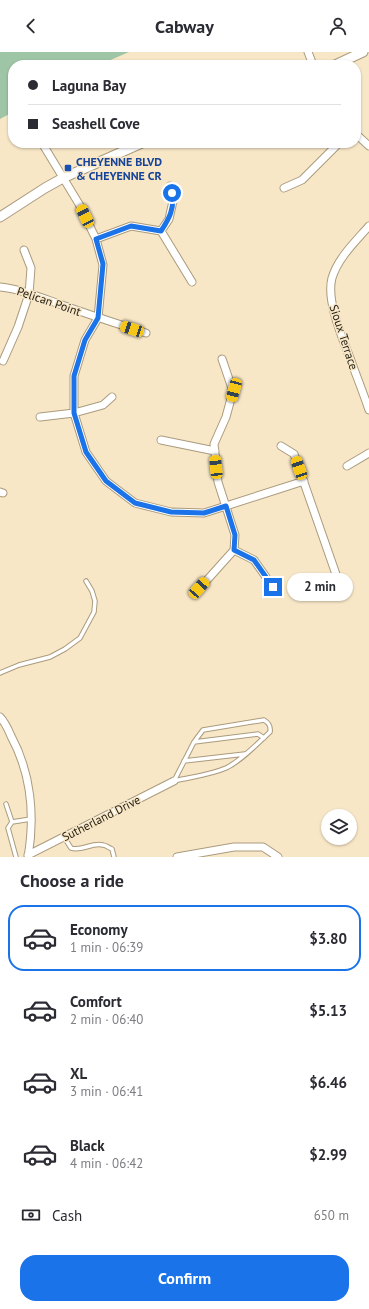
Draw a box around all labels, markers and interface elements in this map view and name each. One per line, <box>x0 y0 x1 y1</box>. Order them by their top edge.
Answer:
icon: back <box>20 15 42 37</box>
text: Cabway <box>155 15 214 38</box>
icon: person <box>327 15 349 37</box>
text: Laguna Bay <box>52 76 126 95</box>
text: Seashell Cove <box>52 114 140 133</box>
place label: CHEYENNE BLVD & CHEYENNE CR <box>76 154 162 183</box>
marker: CHEYENNE BLVD & CHEYENNE CR <box>63 163 73 173</box>
route start <box>163 184 181 202</box>
car <box>74 203 96 229</box>
street label: Pelican Point <box>15 283 83 319</box>
street label: Sioux Terrace <box>326 302 362 372</box>
car <box>119 320 145 338</box>
car <box>225 377 243 403</box>
car <box>209 454 223 480</box>
car <box>289 455 309 481</box>
callout: 2 min <box>287 573 353 601</box>
car <box>187 575 211 601</box>
route end <box>264 578 282 596</box>
text: 2 min <box>304 578 336 595</box>
street label: Sutherland Drive <box>59 792 143 844</box>
map controls <box>321 809 357 845</box>
button: layers <box>321 809 357 845</box>
text: Choose a ride <box>20 869 124 892</box>
icon: car <box>22 920 58 956</box>
text: Economy <box>70 920 128 939</box>
text: $3.80 <box>309 929 347 948</box>
text: 1 min · 06:39 <box>70 939 143 956</box>
icon: car <box>22 992 58 1028</box>
text: Comfort <box>70 992 122 1011</box>
text: $5.13 <box>309 1001 347 1020</box>
text: 2 min · 06:40 <box>70 1011 143 1028</box>
icon: car <box>22 1064 58 1100</box>
text: XL <box>70 1064 87 1083</box>
text: $6.46 <box>309 1073 347 1092</box>
text: 3 min · 06:41 <box>70 1083 143 1100</box>
icon: car <box>22 1136 58 1172</box>
text: Black <box>70 1136 105 1155</box>
text: $2.99 <box>309 1145 347 1164</box>
text: 4 min · 06:42 <box>70 1155 143 1172</box>
icon: cash <box>20 1204 42 1226</box>
text: Cash <box>52 1206 82 1225</box>
text: 650 m <box>314 1207 349 1224</box>
button: Confirm <box>20 1255 349 1301</box>

